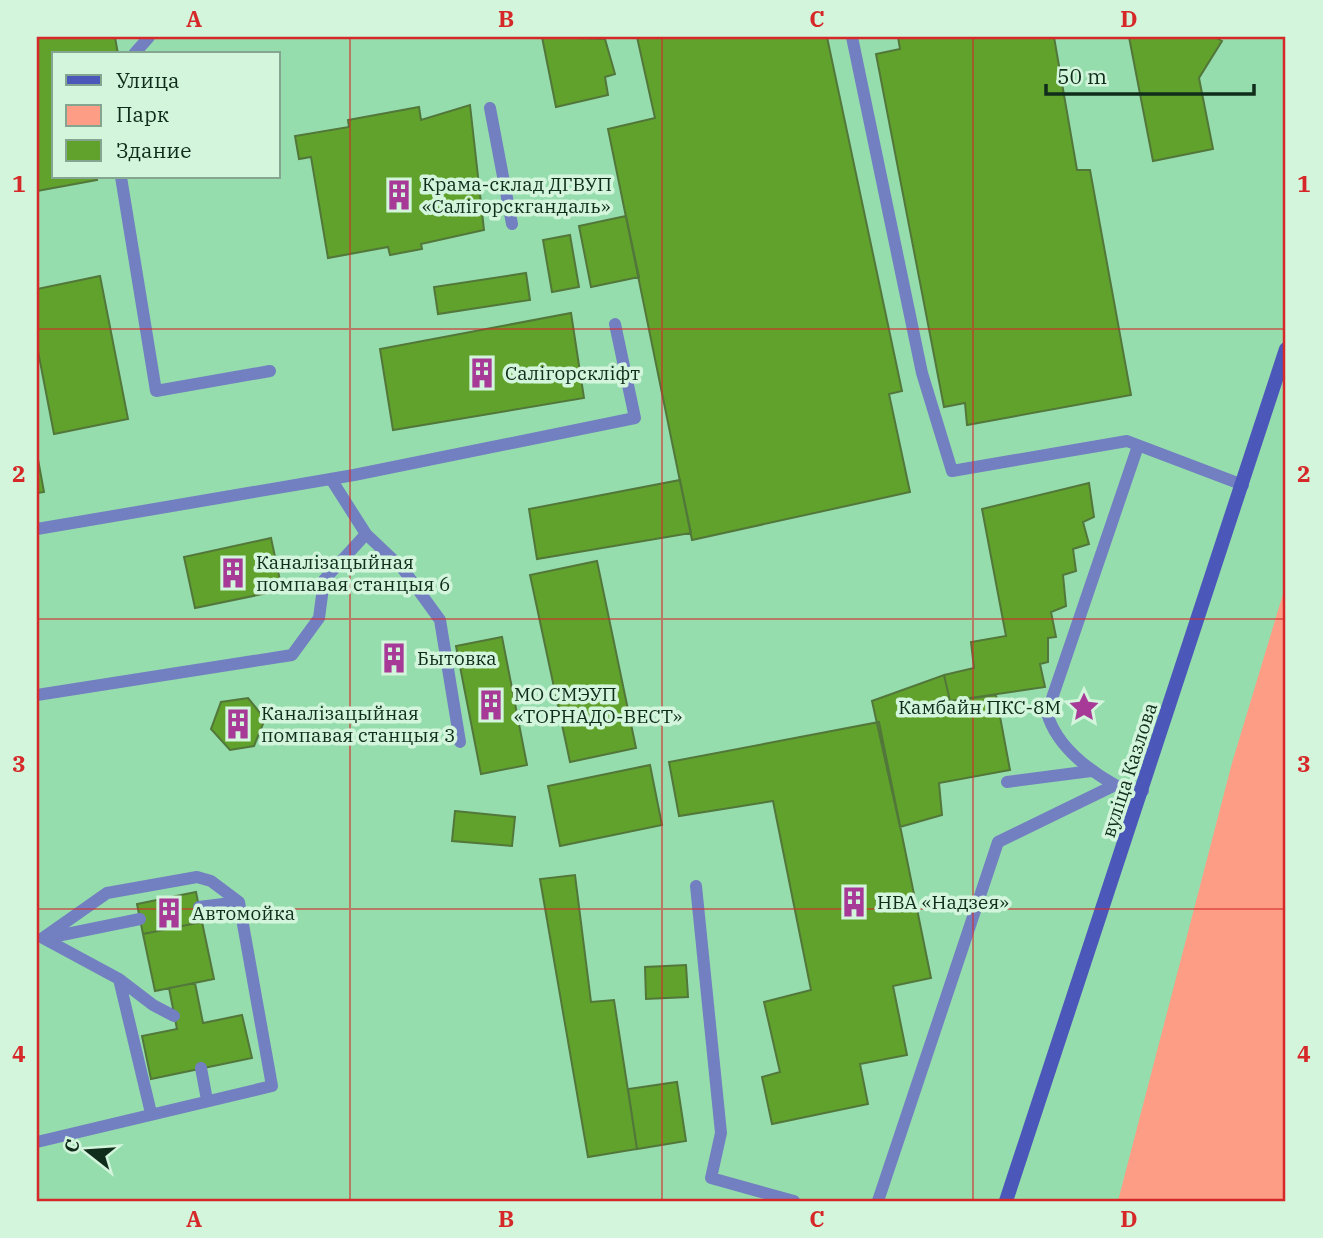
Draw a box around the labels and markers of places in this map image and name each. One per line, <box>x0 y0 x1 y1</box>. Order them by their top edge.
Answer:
place label: Крама-склад ДГВУП «Салігорскгандаль» <box>422 172 612 218</box>
building icon: Крама-склад ДГВУП «Салігорскгандаль» <box>382 178 416 212</box>
building icon: Салігорскліфт <box>465 356 499 390</box>
place label: Салігорскліфт <box>505 361 640 385</box>
place label: Каналізацыйная помпавая станцыя 6 <box>256 550 450 596</box>
building icon: Каналізацыйная помпавая станцыя 6 <box>216 556 250 590</box>
building icon: Бытовка <box>377 641 411 675</box>
place label: Бытовка <box>417 646 497 670</box>
place label: МО СМЭУП «ТОРНАДО-ВЕСТ» <box>514 682 682 728</box>
building icon: МО СМЭУП «ТОРНАДО-ВЕСТ» <box>474 688 508 722</box>
place icon: Камбайн ПКС-8М <box>1067 690 1101 724</box>
place label: Камбайн ПКС-8М <box>898 695 1061 719</box>
place label: Каналізацыйная помпавая станцыя 3 <box>261 701 455 747</box>
building icon: Каналізацыйная помпавая станцыя 3 <box>221 707 255 741</box>
building icon: НВА «Надзея» <box>837 885 871 919</box>
place label: НВА «Надзея» <box>877 890 1009 914</box>
building icon: Автомойка <box>152 896 186 930</box>
place label: Автомойка <box>192 901 295 925</box>

